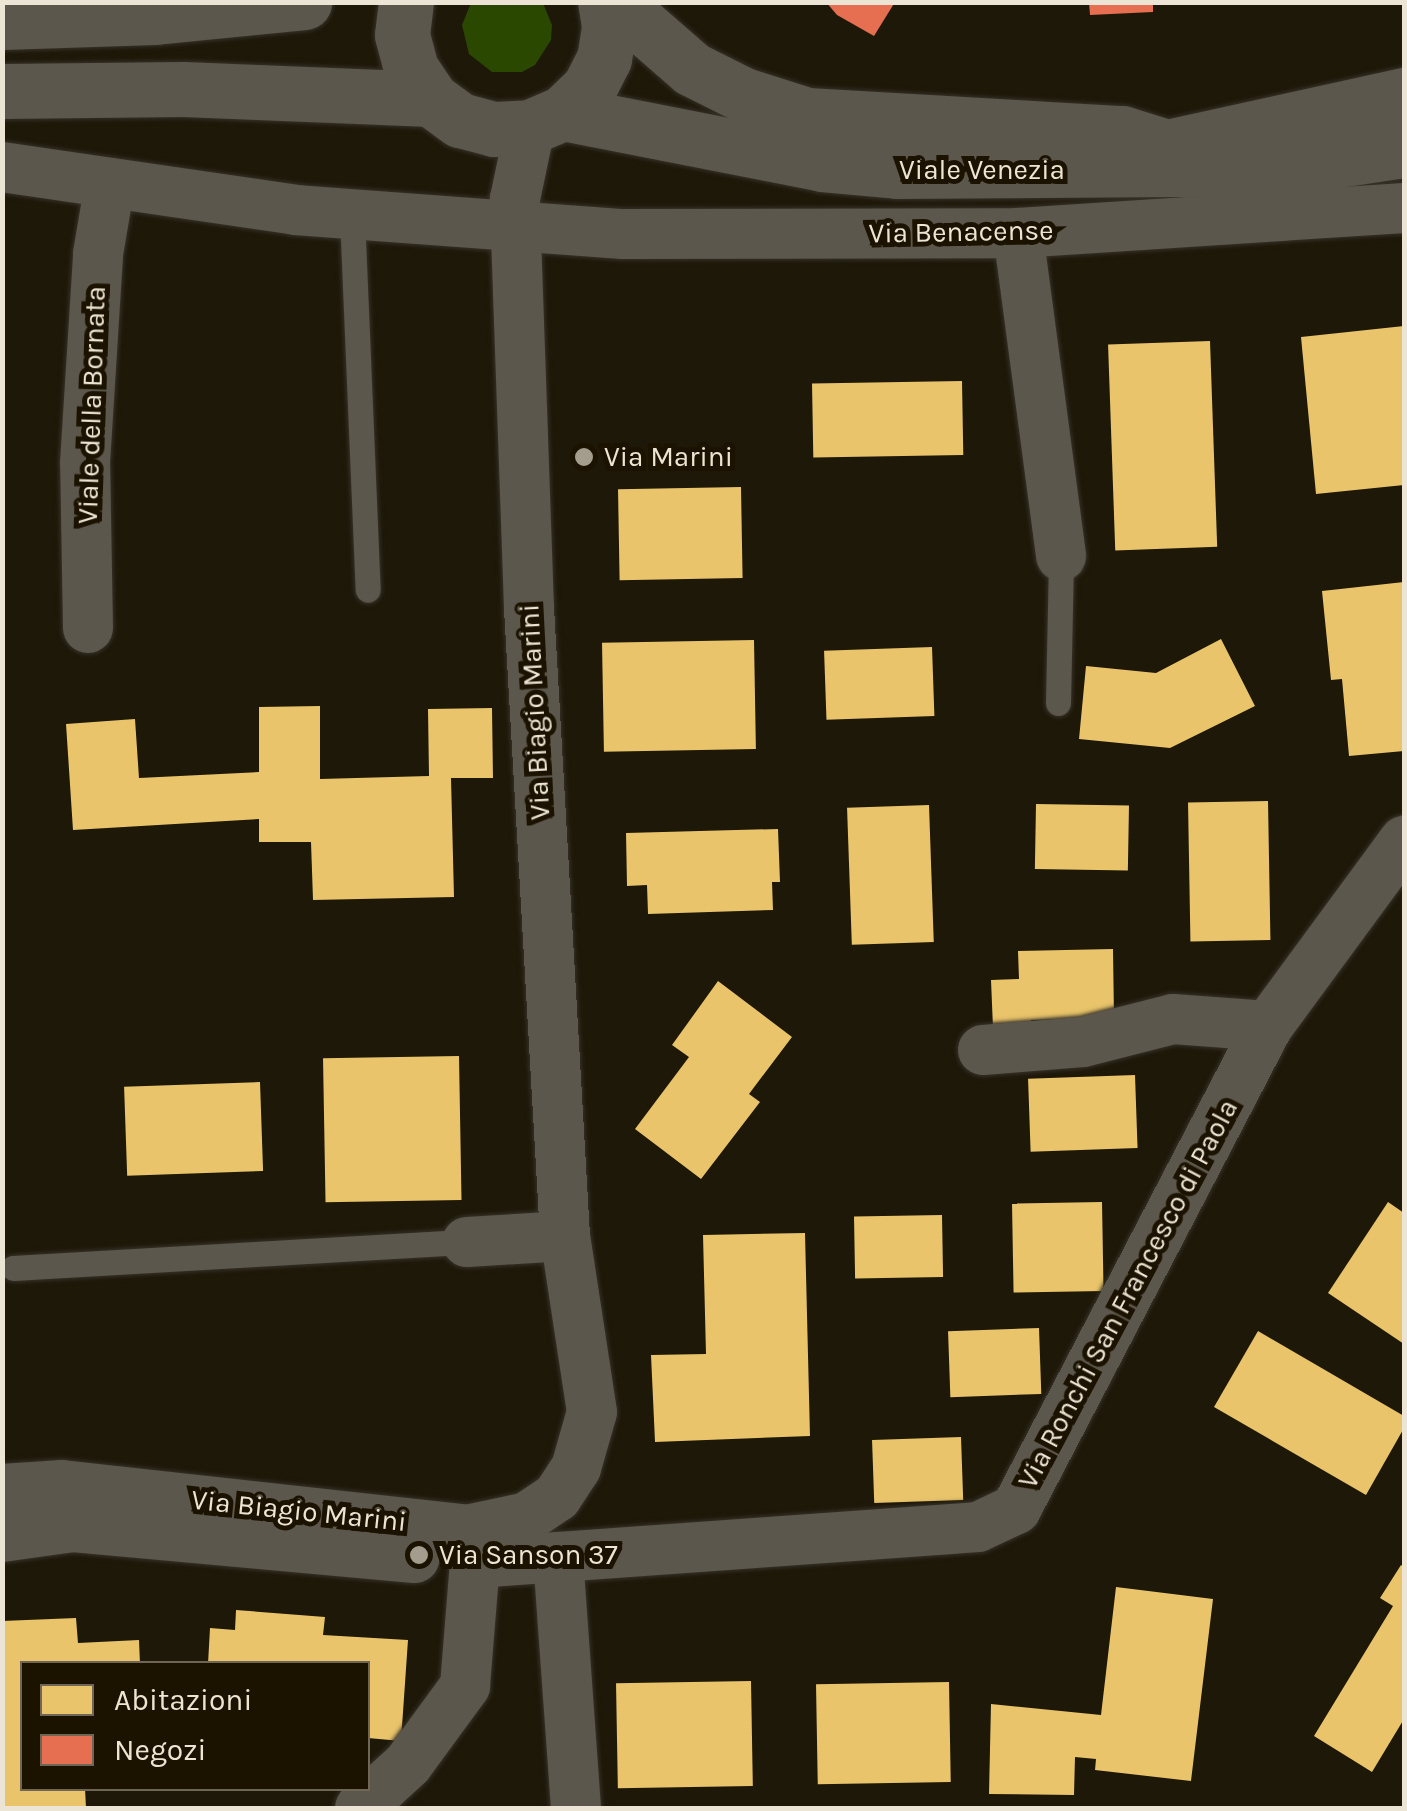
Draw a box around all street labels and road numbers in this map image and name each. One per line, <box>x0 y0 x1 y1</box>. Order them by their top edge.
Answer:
street label: Viale Venezia <box>899 153 1065 187</box>
street label: Via Benacense <box>868 214 1054 250</box>
street label: Viale della Bornata <box>71 285 113 525</box>
street label: Via Biagio Marini <box>513 603 557 821</box>
street label: Via Ronchi San Francesco di Paola <box>1011 1094 1245 1494</box>
street label: Via Biagio Marini <box>190 1483 408 1539</box>

